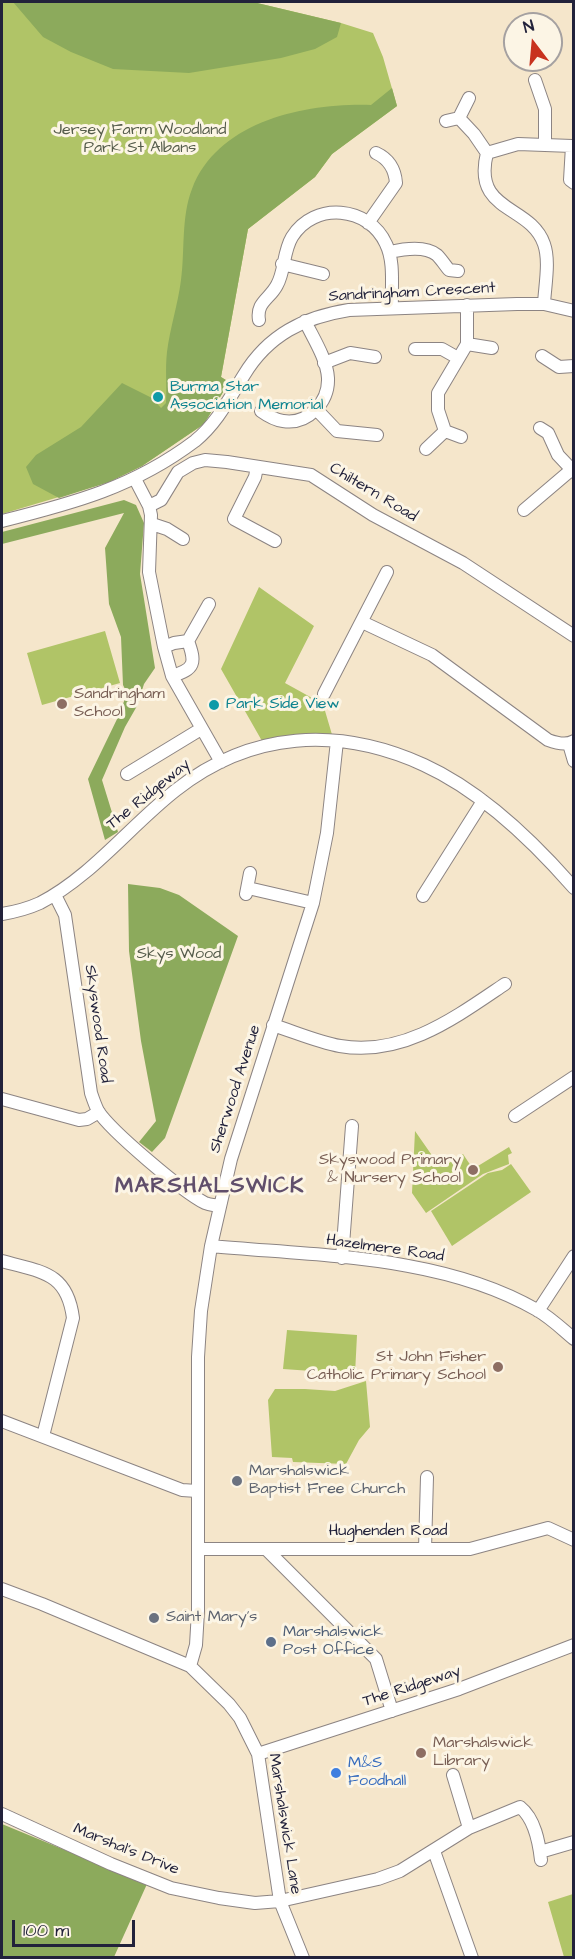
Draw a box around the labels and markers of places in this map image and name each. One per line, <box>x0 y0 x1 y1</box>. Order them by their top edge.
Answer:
place label: Burma Star Association Memorial <box>170 378 324 416</box>
marker: Burma Star Association Memorial <box>151 390 165 404</box>
place label: Sandringham School <box>74 685 165 723</box>
place label: Park Side View <box>226 695 339 715</box>
marker: Sandringham School <box>55 697 69 711</box>
marker: Park Side View <box>207 698 221 712</box>
place label: Skyswood Primary & Nursery School <box>319 1151 461 1189</box>
marker: Skyswood Primary & Nursery School <box>466 1163 480 1177</box>
place label: St John Fisher Catholic Primary School <box>307 1348 486 1386</box>
marker: St John Fisher Catholic Primary School <box>491 1360 505 1374</box>
place label: Marshalswick Baptist Free Church <box>249 1462 405 1500</box>
marker: Marshalswick Baptist Free Church <box>230 1474 244 1488</box>
place label: Saint Mary's <box>166 1608 257 1628</box>
marker: Saint Mary's <box>147 1611 161 1625</box>
place label: Marshalswick Post Office <box>283 1623 383 1661</box>
marker: Marshalswick Post Office <box>264 1635 278 1649</box>
place label: Marshalswick Library <box>433 1734 533 1772</box>
marker: Marshalswick Library <box>414 1746 428 1760</box>
place label: M&S Foodhall <box>348 1754 406 1792</box>
marker: M&S Foodhall <box>329 1766 343 1780</box>

